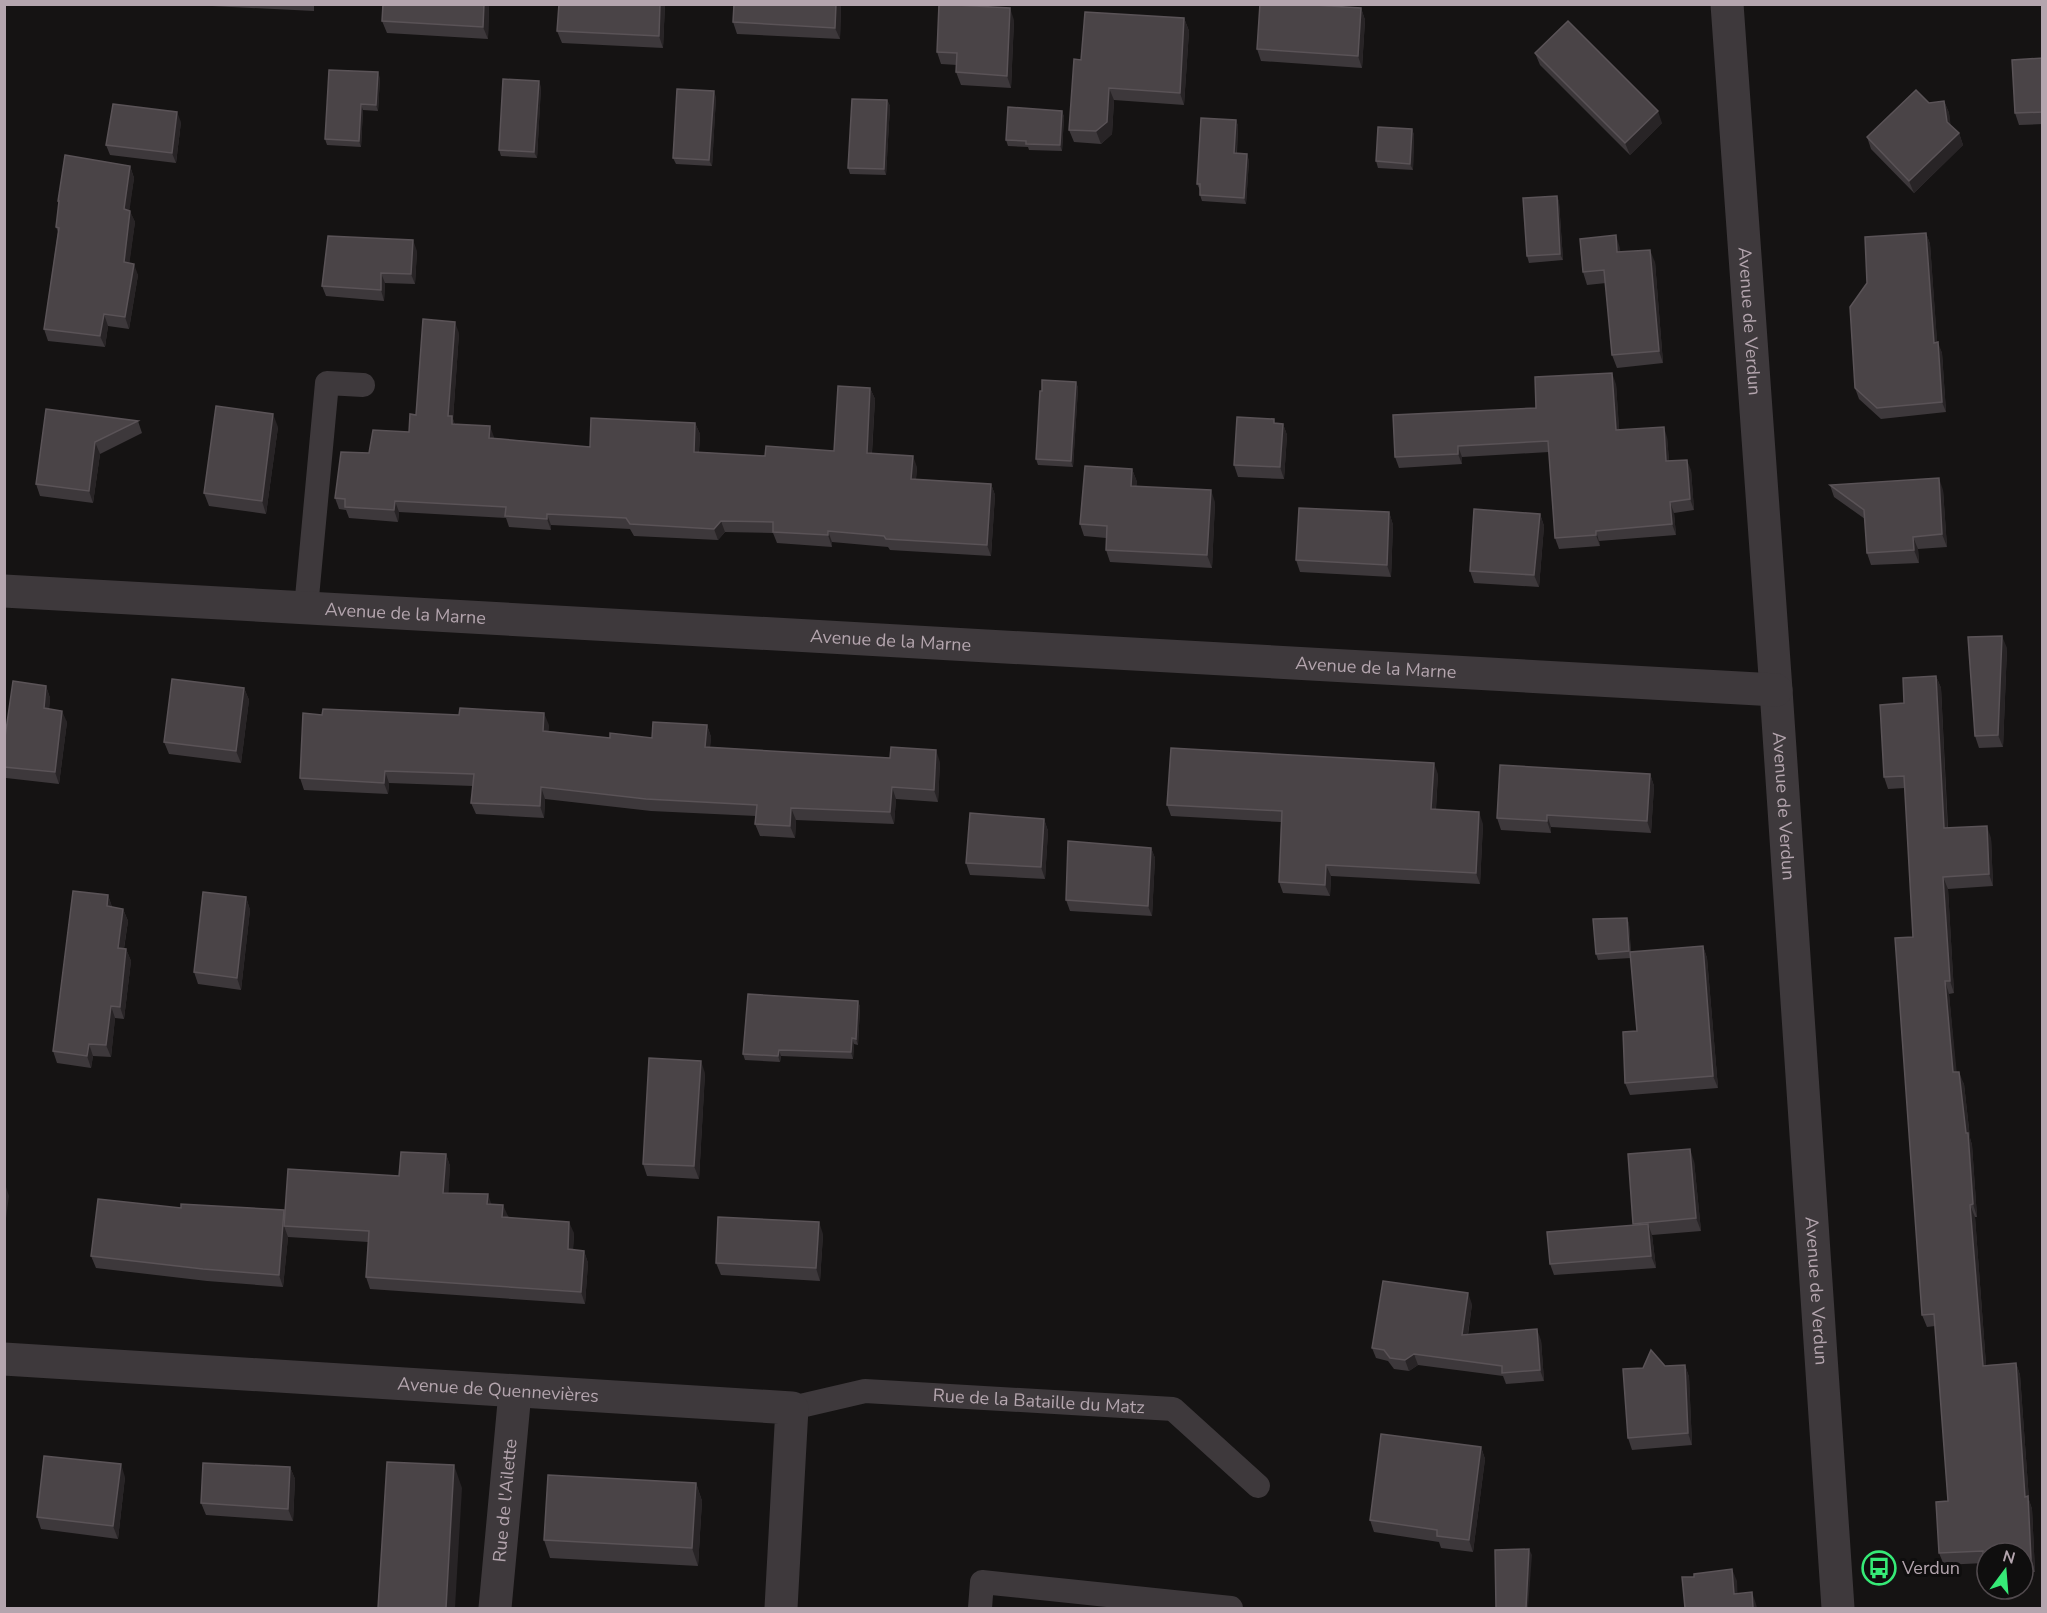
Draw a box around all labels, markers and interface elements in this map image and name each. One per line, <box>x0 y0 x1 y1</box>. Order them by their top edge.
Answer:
street label: Avenue de Verdun <box>1732 246 1767 396</box>
street label: Avenue de la Marne <box>324 597 487 630</box>
street label: Avenue de la Marne <box>809 624 972 657</box>
street label: Avenue de la Marne <box>1295 651 1457 684</box>
street label: Avenue de Verdun <box>1767 731 1801 881</box>
street label: Avenue de Verdun <box>1800 1216 1834 1366</box>
street label: Avenue de Quennevières <box>397 1371 599 1408</box>
street label: Rue de la Bataille du Matz <box>932 1383 1145 1419</box>
street label: Rue de l'Ailette <box>487 1438 523 1563</box>
north arrow <box>1975 1541 2035 1601</box>
text: N <box>2000 1545 2018 1570</box>
bus stop icon: Verdun <box>1861 1550 1897 1586</box>
place label: Verdun <box>1901 1556 1960 1580</box>

